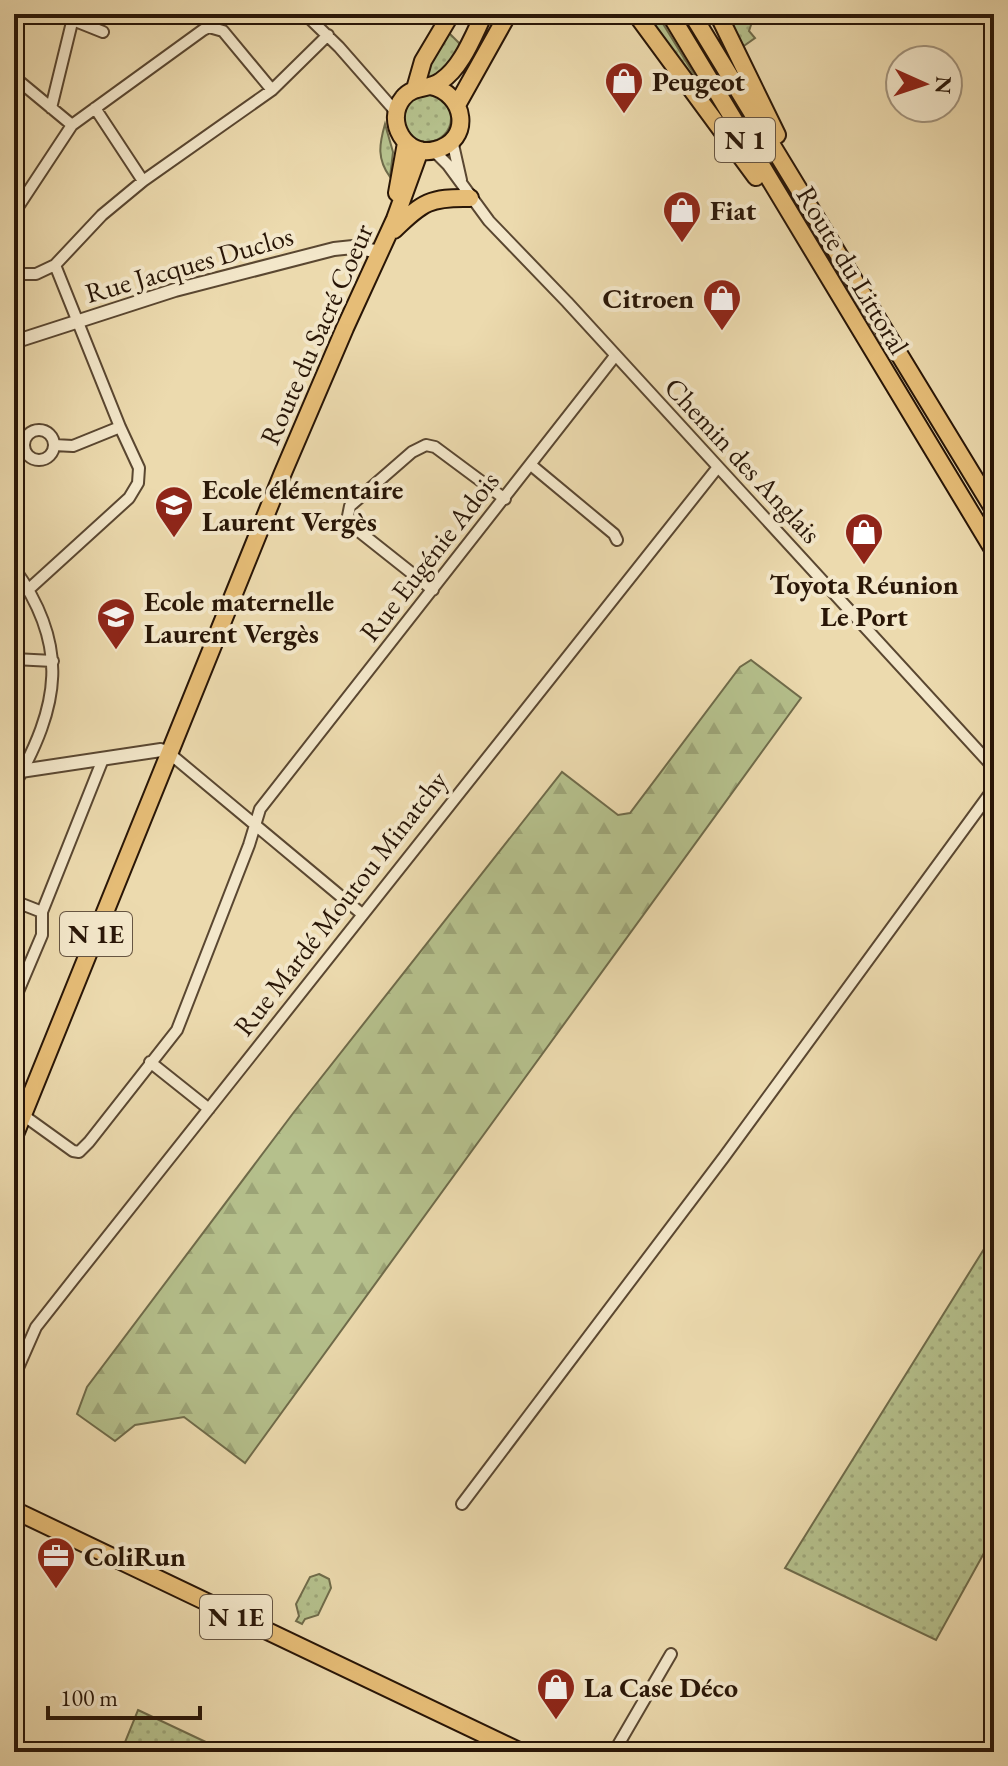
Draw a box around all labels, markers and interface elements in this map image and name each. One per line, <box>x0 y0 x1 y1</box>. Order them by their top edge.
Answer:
north arrow <box>884 44 964 124</box>
shop icon: Peugeot <box>603 60 645 115</box>
place label: Peugeot <box>652 63 746 99</box>
text: N <box>929 75 958 95</box>
road number: N 1 <box>715 118 775 162</box>
street label: Route du Littoral <box>789 179 918 361</box>
shop icon: Fiat <box>661 189 703 244</box>
place label: Fiat <box>710 192 757 228</box>
street label: Rue Jacques Duclos <box>81 217 297 311</box>
street label: Route du Sacré Coeur <box>251 217 381 450</box>
shop icon: Citroen <box>701 277 743 332</box>
place label: Citroen <box>603 280 694 316</box>
street label: Chemin des Anglais <box>657 369 829 551</box>
street label: Rue Eugénie Adois <box>351 464 507 648</box>
place label: Ecole élémentaire Laurent Vergès <box>202 471 403 539</box>
school or university icon: Ecole élémentaire Laurent Vergès <box>153 484 195 539</box>
shop icon: Toyota Réunion Le Port <box>843 511 885 566</box>
place label: Toyota Réunion Le Port <box>769 566 959 634</box>
place label: Ecole maternelle Laurent Vergès <box>144 583 334 651</box>
school or university icon: Ecole maternelle Laurent Vergès <box>95 596 137 651</box>
street label: Rue Mardé Moutou Minatchy <box>225 762 455 1043</box>
road number: N 1E <box>60 912 132 956</box>
office icon: ColiRun <box>35 1535 77 1590</box>
place label: ColiRun <box>84 1538 186 1574</box>
road number: N 1E <box>200 1595 272 1639</box>
shop icon: La Case Déco <box>535 1666 577 1721</box>
place label: La Case Déco <box>584 1669 738 1705</box>
scale bar <box>48 1670 200 1720</box>
text: 100 m <box>60 1682 118 1713</box>

